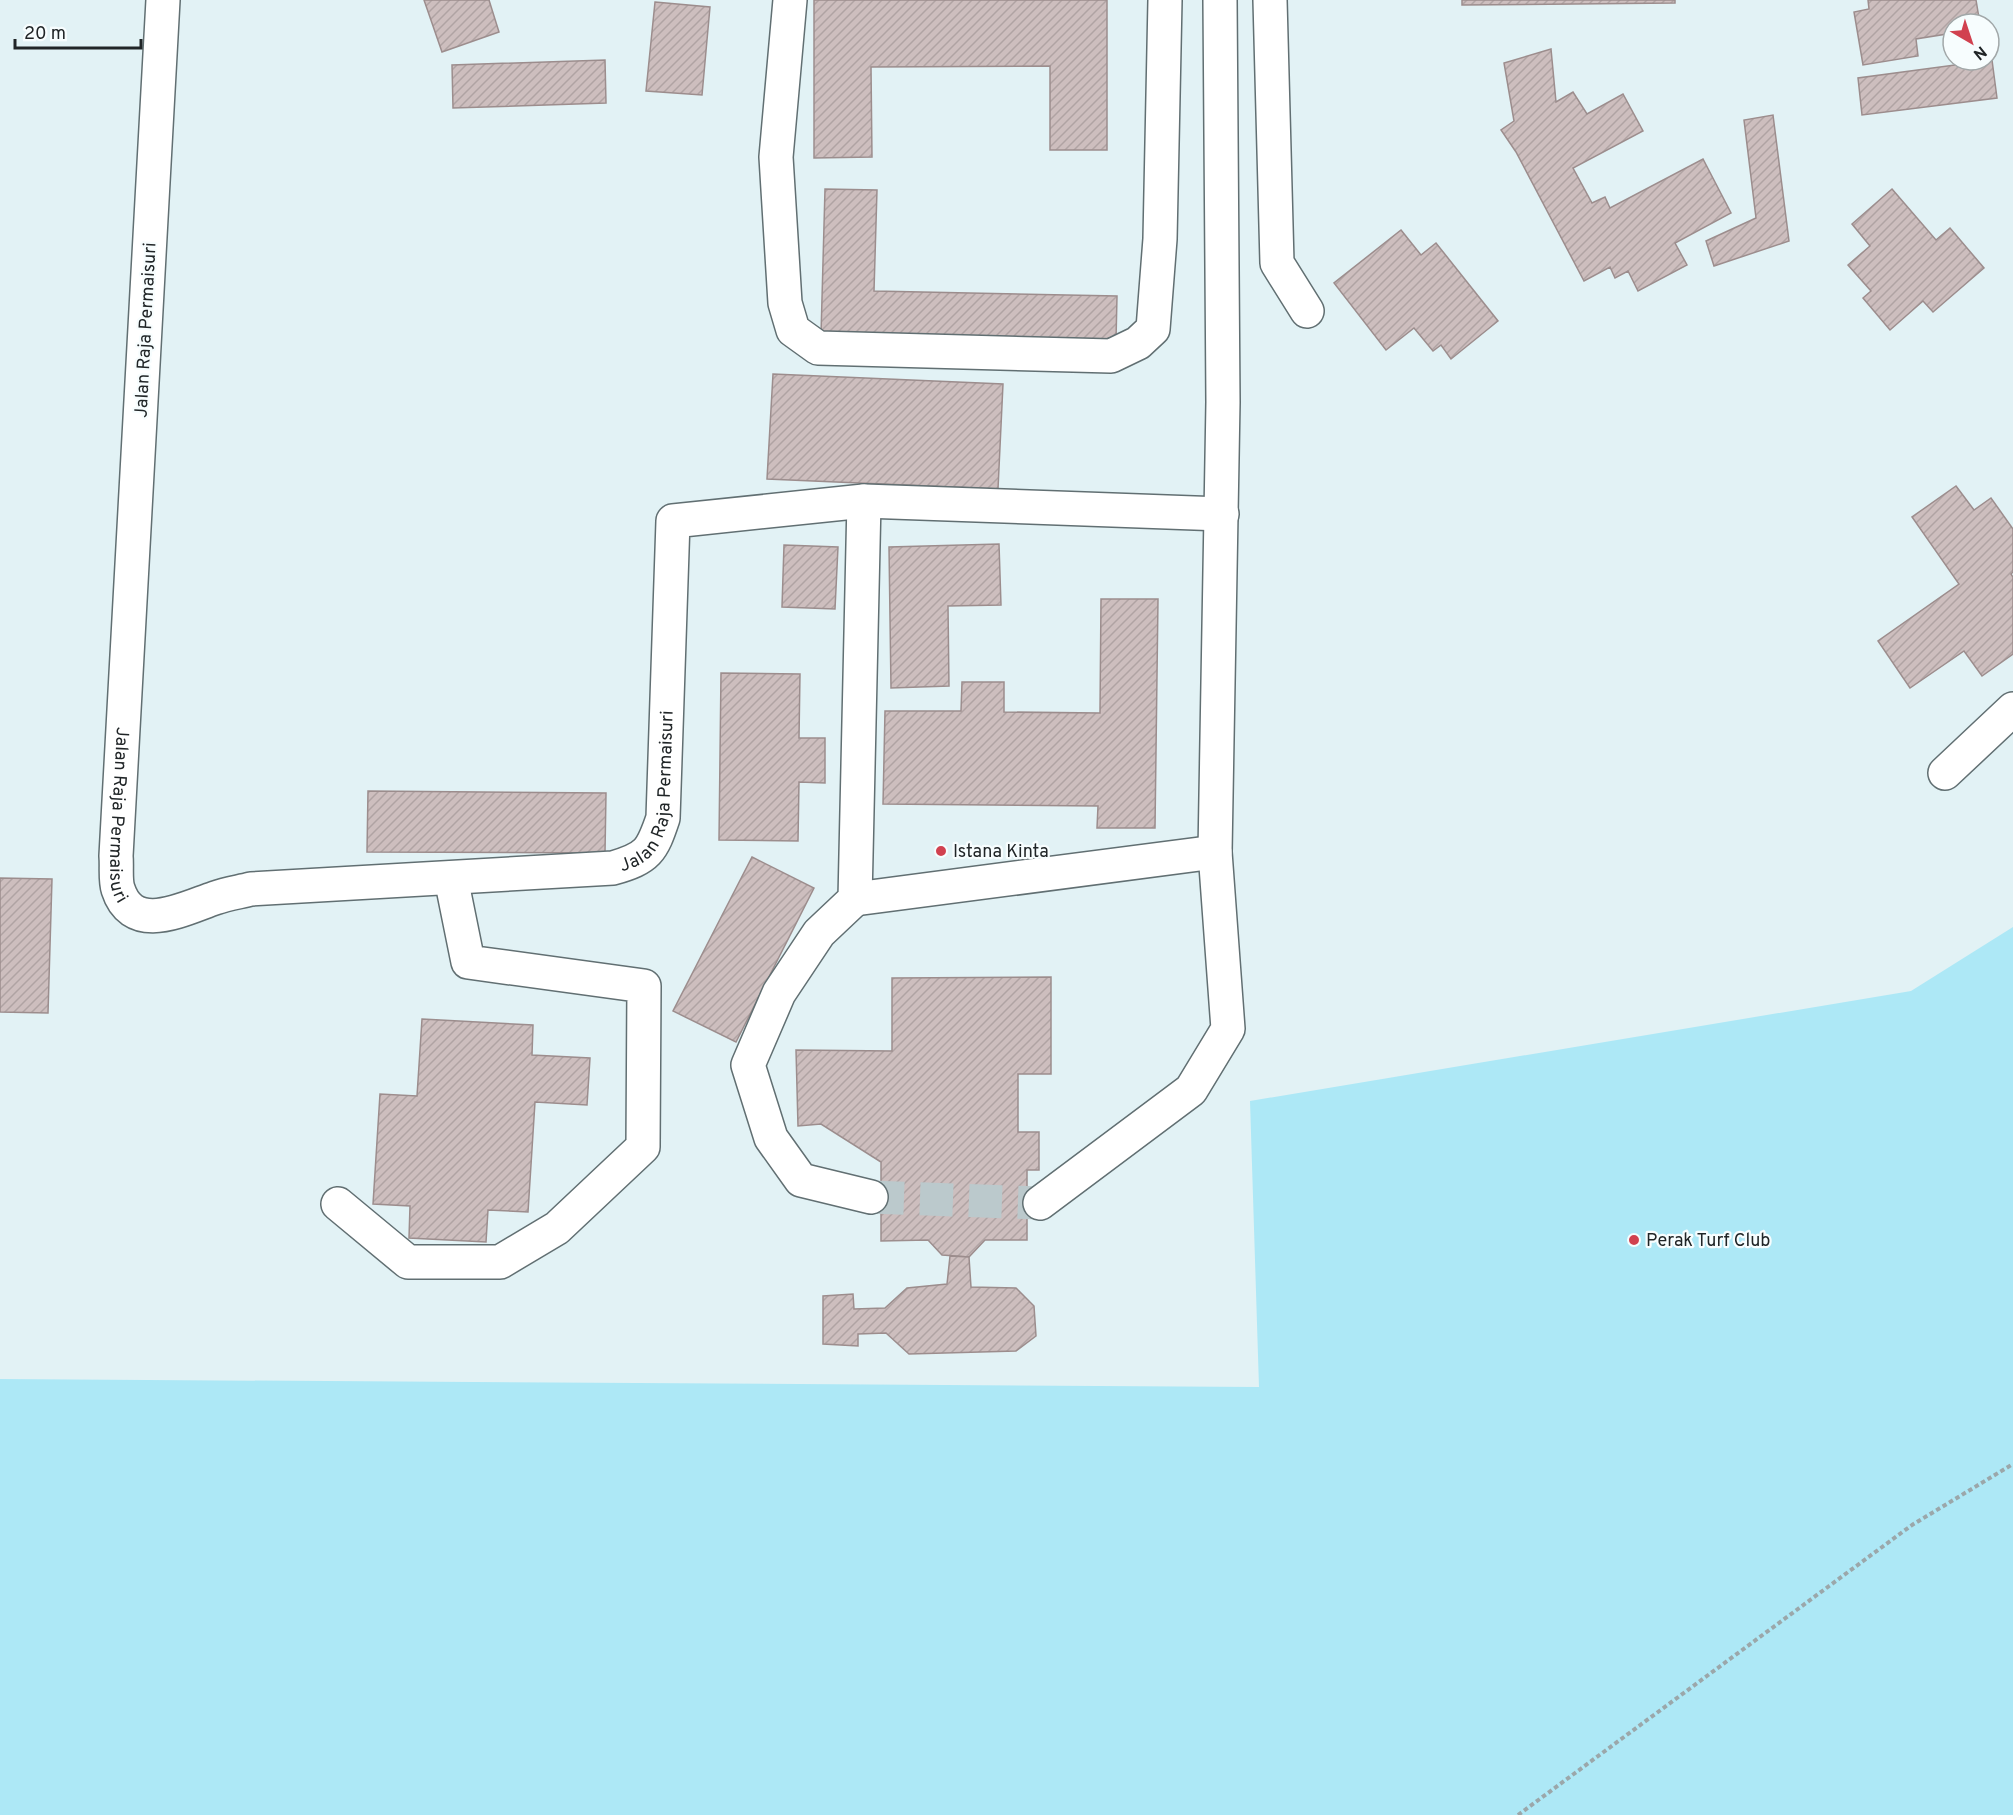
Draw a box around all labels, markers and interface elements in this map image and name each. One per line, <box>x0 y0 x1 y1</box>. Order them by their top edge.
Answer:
scale bar <box>15 12 141 50</box>
north arrow <box>1941 12 2001 72</box>
text: 20 m <box>24 23 66 46</box>
text: N <box>1968 41 1990 63</box>
street label: Jalan Raja Permaisuri <box>130 242 163 418</box>
street label: Jalan Raja Permaisuri <box>617 710 680 878</box>
street label: Jalan Raja Permaisuri <box>103 726 133 908</box>
place label: Istana Kinta <box>953 841 1049 864</box>
marker: Istana Kinta <box>934 844 948 858</box>
place label: Perak Turf Club <box>1646 1230 1770 1253</box>
marker: Perak Turf Club <box>1627 1233 1641 1247</box>

